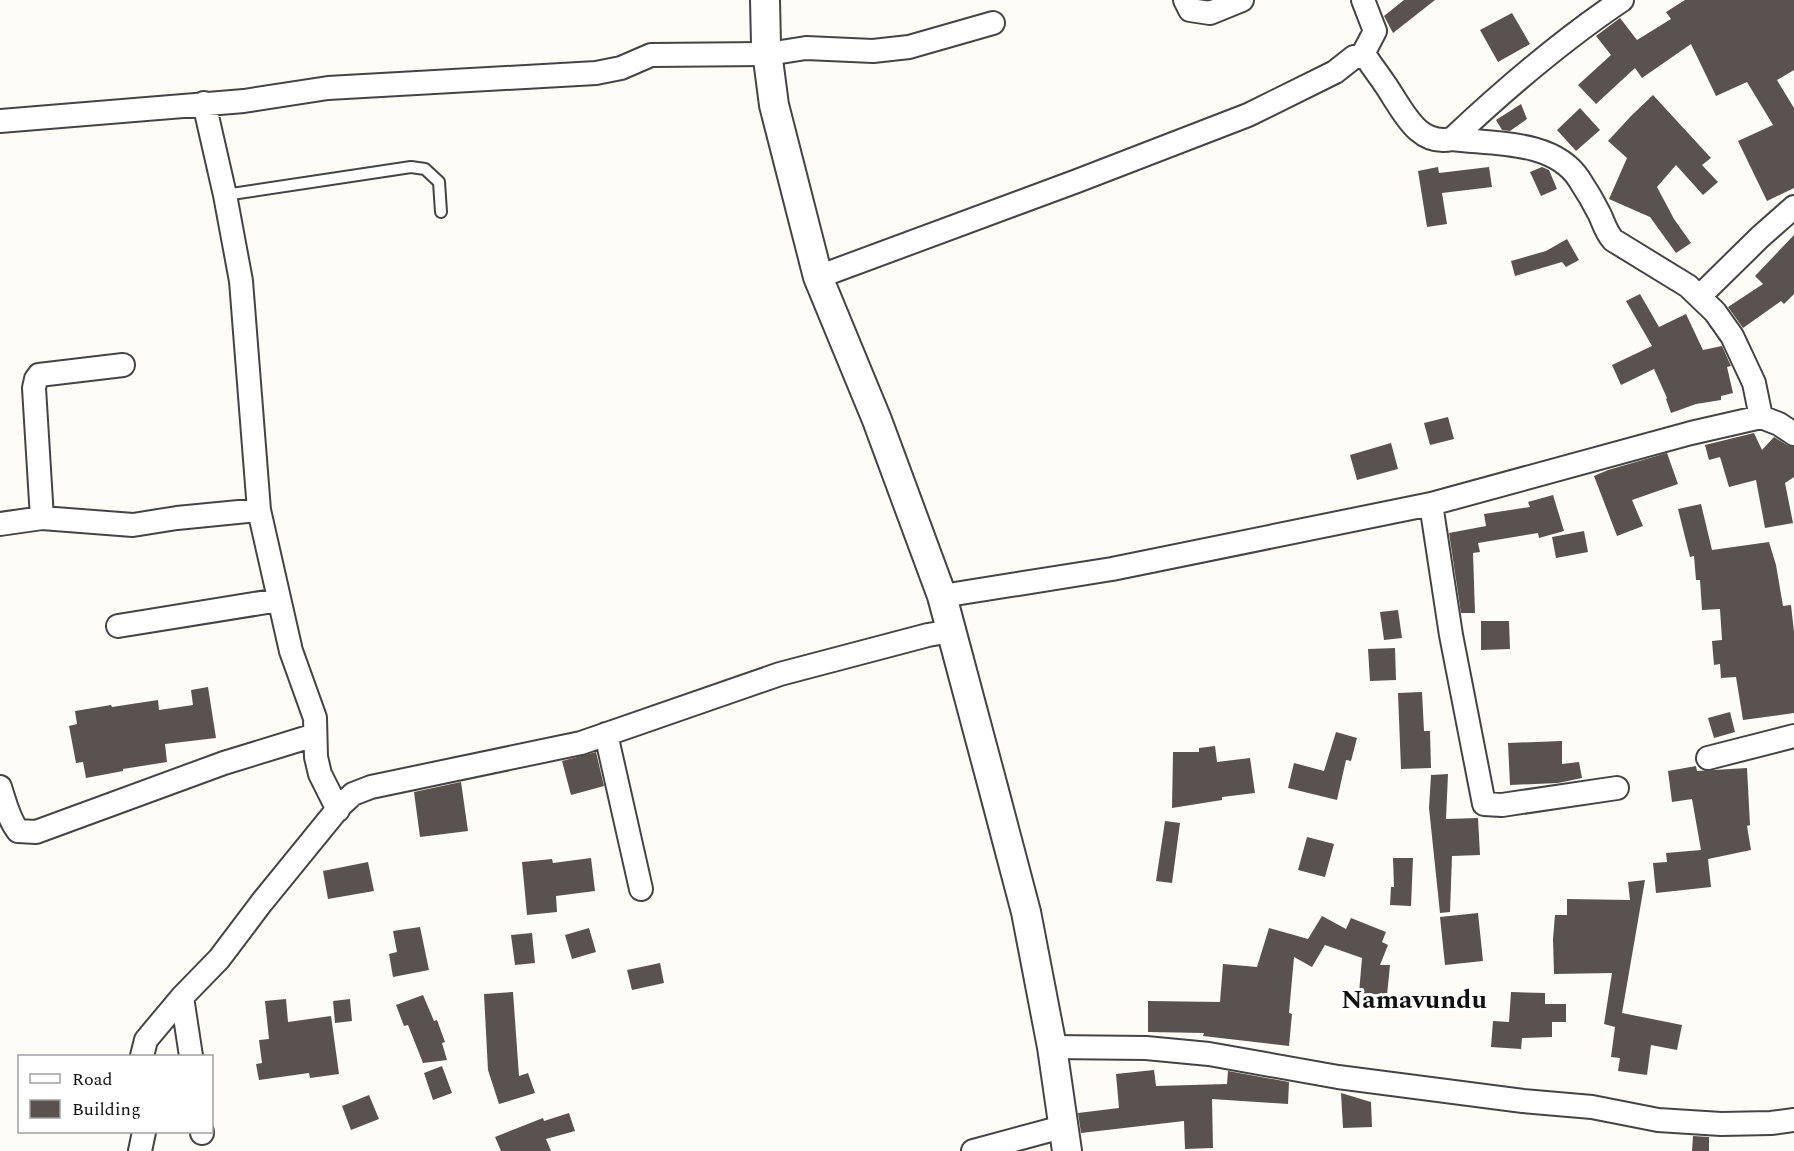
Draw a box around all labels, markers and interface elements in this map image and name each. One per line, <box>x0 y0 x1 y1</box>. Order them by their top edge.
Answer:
district label: Namavundu <box>1341 980 1487 1020</box>
legend <box>18 1055 213 1133</box>
text: Road <box>72 1066 113 1093</box>
text: Building <box>72 1096 141 1123</box>

